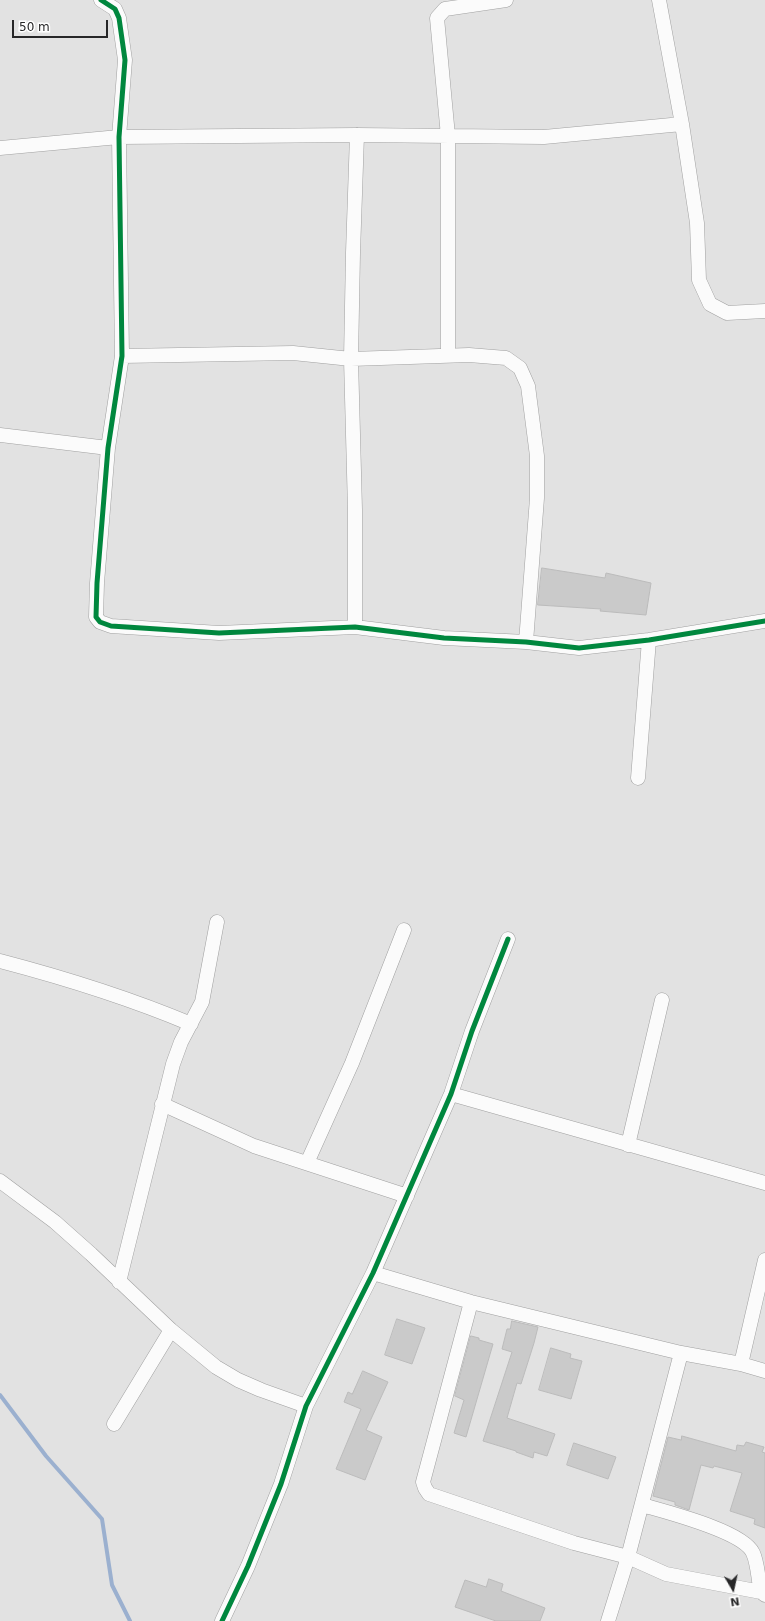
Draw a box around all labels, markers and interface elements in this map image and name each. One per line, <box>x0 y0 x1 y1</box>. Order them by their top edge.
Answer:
scale bar <box>14 12 110 38</box>
text: 50 m <box>19 20 50 34</box>
north arrow <box>713 1569 753 1609</box>
text: N <box>729 1594 741 1608</box>

